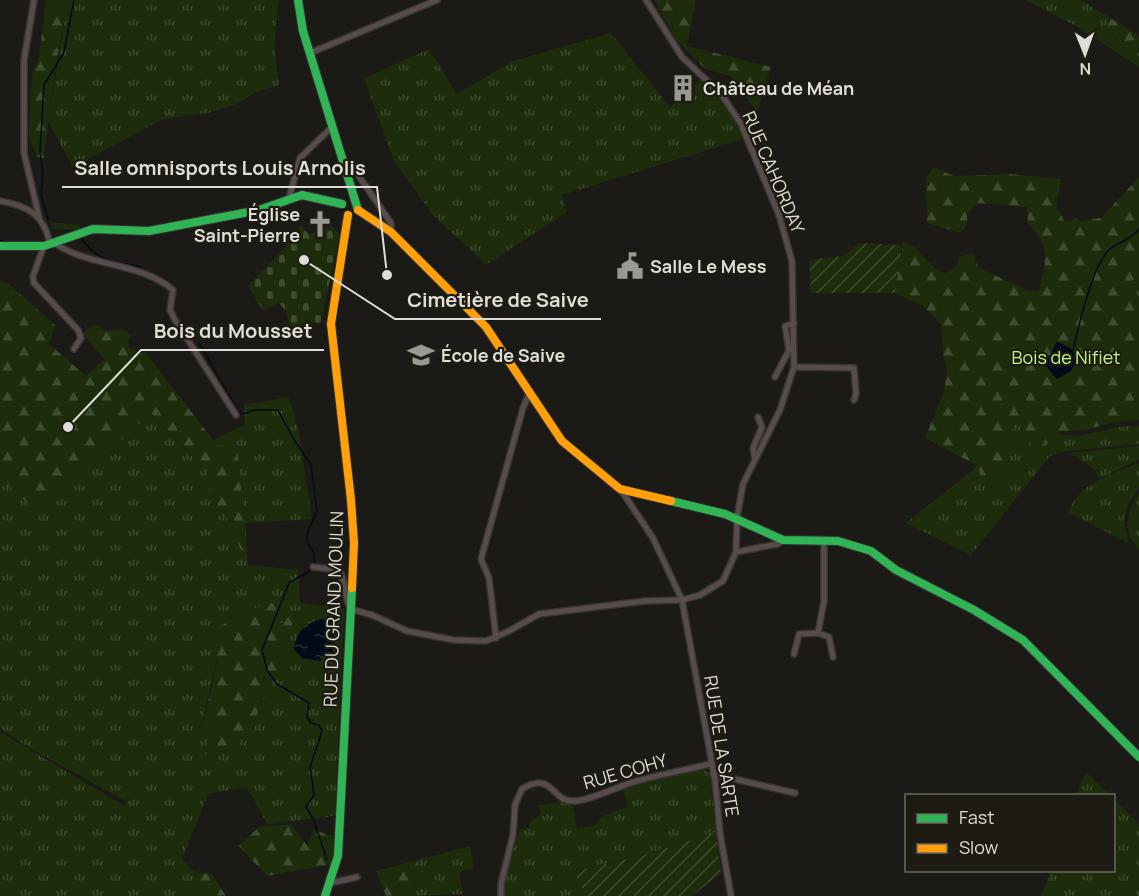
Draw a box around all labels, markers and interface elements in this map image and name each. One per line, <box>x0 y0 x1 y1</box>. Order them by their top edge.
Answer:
north arrow <box>1055 24 1115 84</box>
text: N <box>1079 58 1091 80</box>
building icon: Château de Méan <box>668 73 698 103</box>
place label: Château de Méan <box>703 76 854 100</box>
street label: RUE CAHORDAY <box>737 107 811 238</box>
callout: Salle omnisports Louis Arnolis <box>62 149 377 187</box>
text: Salle omnisports Louis Arnolis <box>74 154 366 181</box>
place label: Église Saint-Pierre <box>194 202 300 247</box>
church icon: Église Saint-Pierre <box>305 209 335 239</box>
public building icon: Salle Le Mess <box>615 251 645 281</box>
place label: Salle Le Mess <box>650 254 767 278</box>
callout: Cimetière de Saive <box>395 281 601 319</box>
text: Cimetière de Saive <box>407 286 589 313</box>
callout: Bois du Mousset <box>141 312 324 350</box>
text: Bois du Mousset <box>154 317 312 344</box>
school or university icon: École de Saive <box>406 340 436 370</box>
place label: École de Saive <box>441 343 566 367</box>
park label: Bois de Nifiet <box>1012 345 1120 369</box>
street label: RUE DU GRAND MOULIN <box>318 511 348 707</box>
street label: RUE DE LA SARTE <box>699 674 745 818</box>
street label: RUE COHY <box>580 747 671 794</box>
legend <box>905 794 1115 872</box>
text: Fast <box>959 805 994 829</box>
text: Slow <box>959 835 999 859</box>

